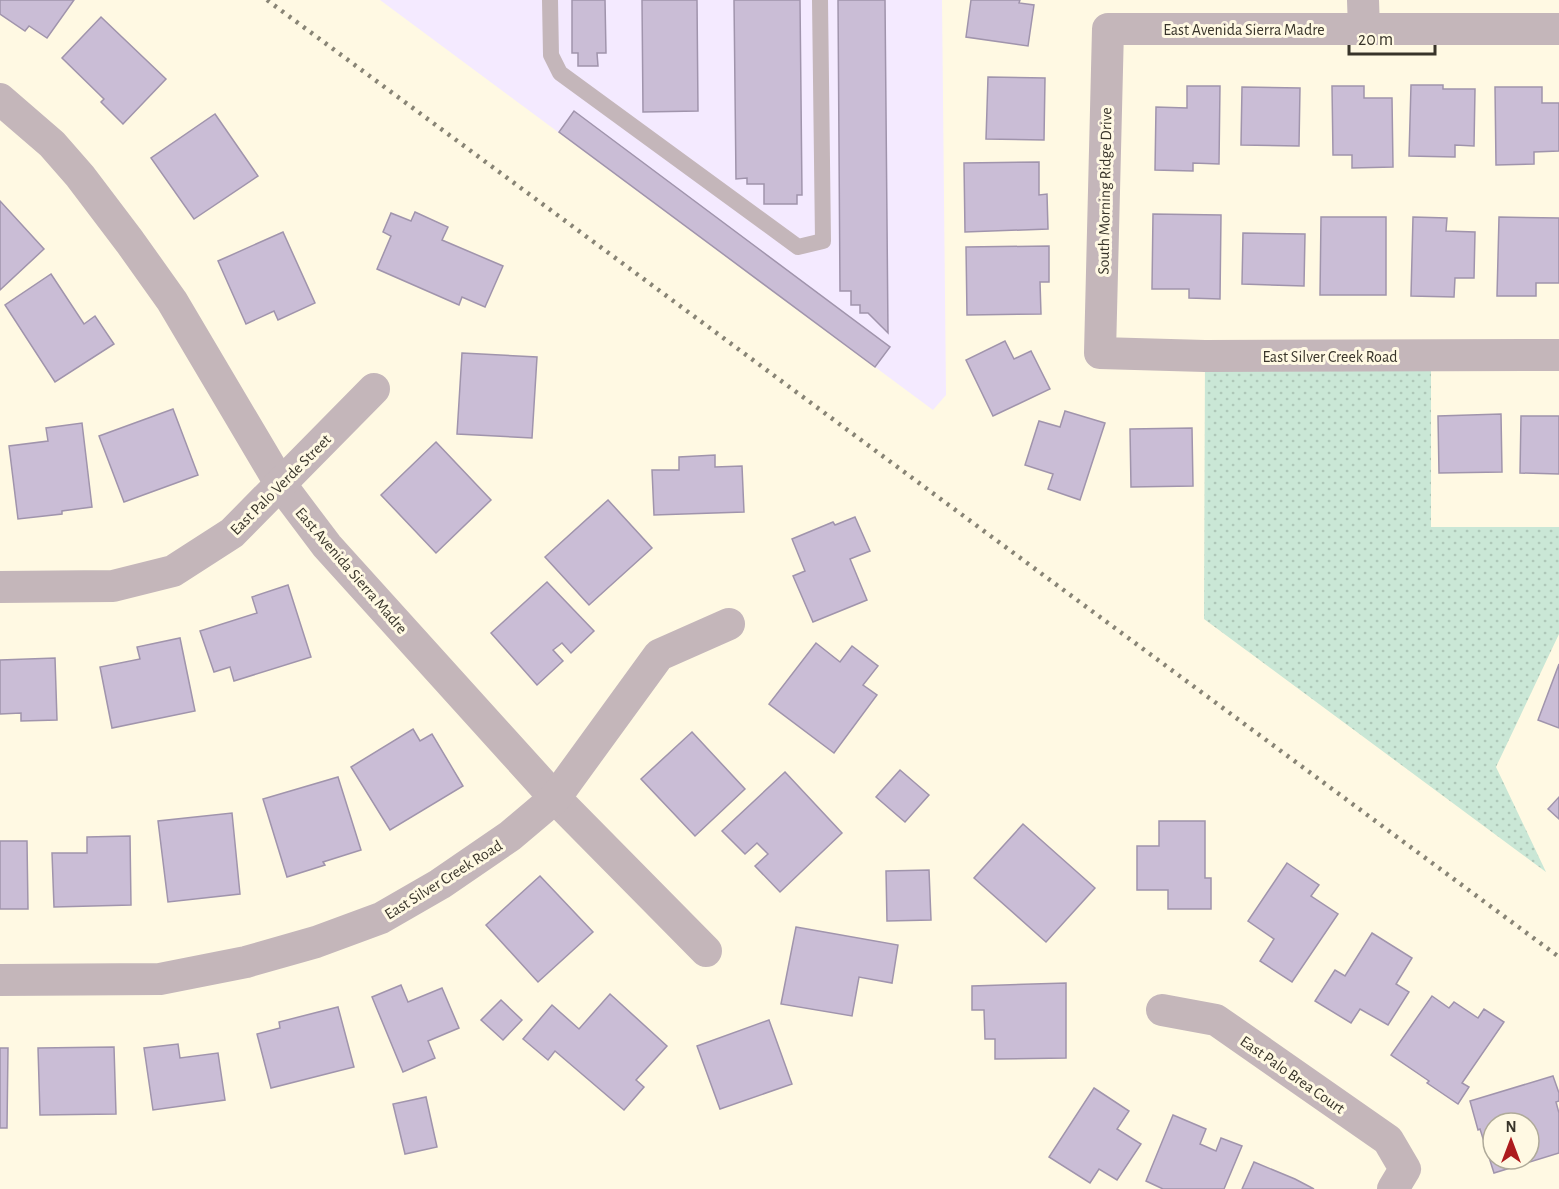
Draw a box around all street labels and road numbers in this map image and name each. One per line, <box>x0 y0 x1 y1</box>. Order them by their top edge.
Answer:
street label: East Avenida Sierra Madre <box>1163 22 1325 38</box>
street label: South Morning Ridge Drive <box>1096 107 1114 275</box>
street label: East Silver Creek Road <box>1262 349 1398 365</box>
street label: East Palo Verde Street <box>227 431 334 538</box>
street label: East Avenida Sierra Madre <box>292 504 410 637</box>
street label: East Silver Creek Road <box>382 837 505 922</box>
street label: East Palo Brea Court <box>1237 1033 1348 1117</box>

